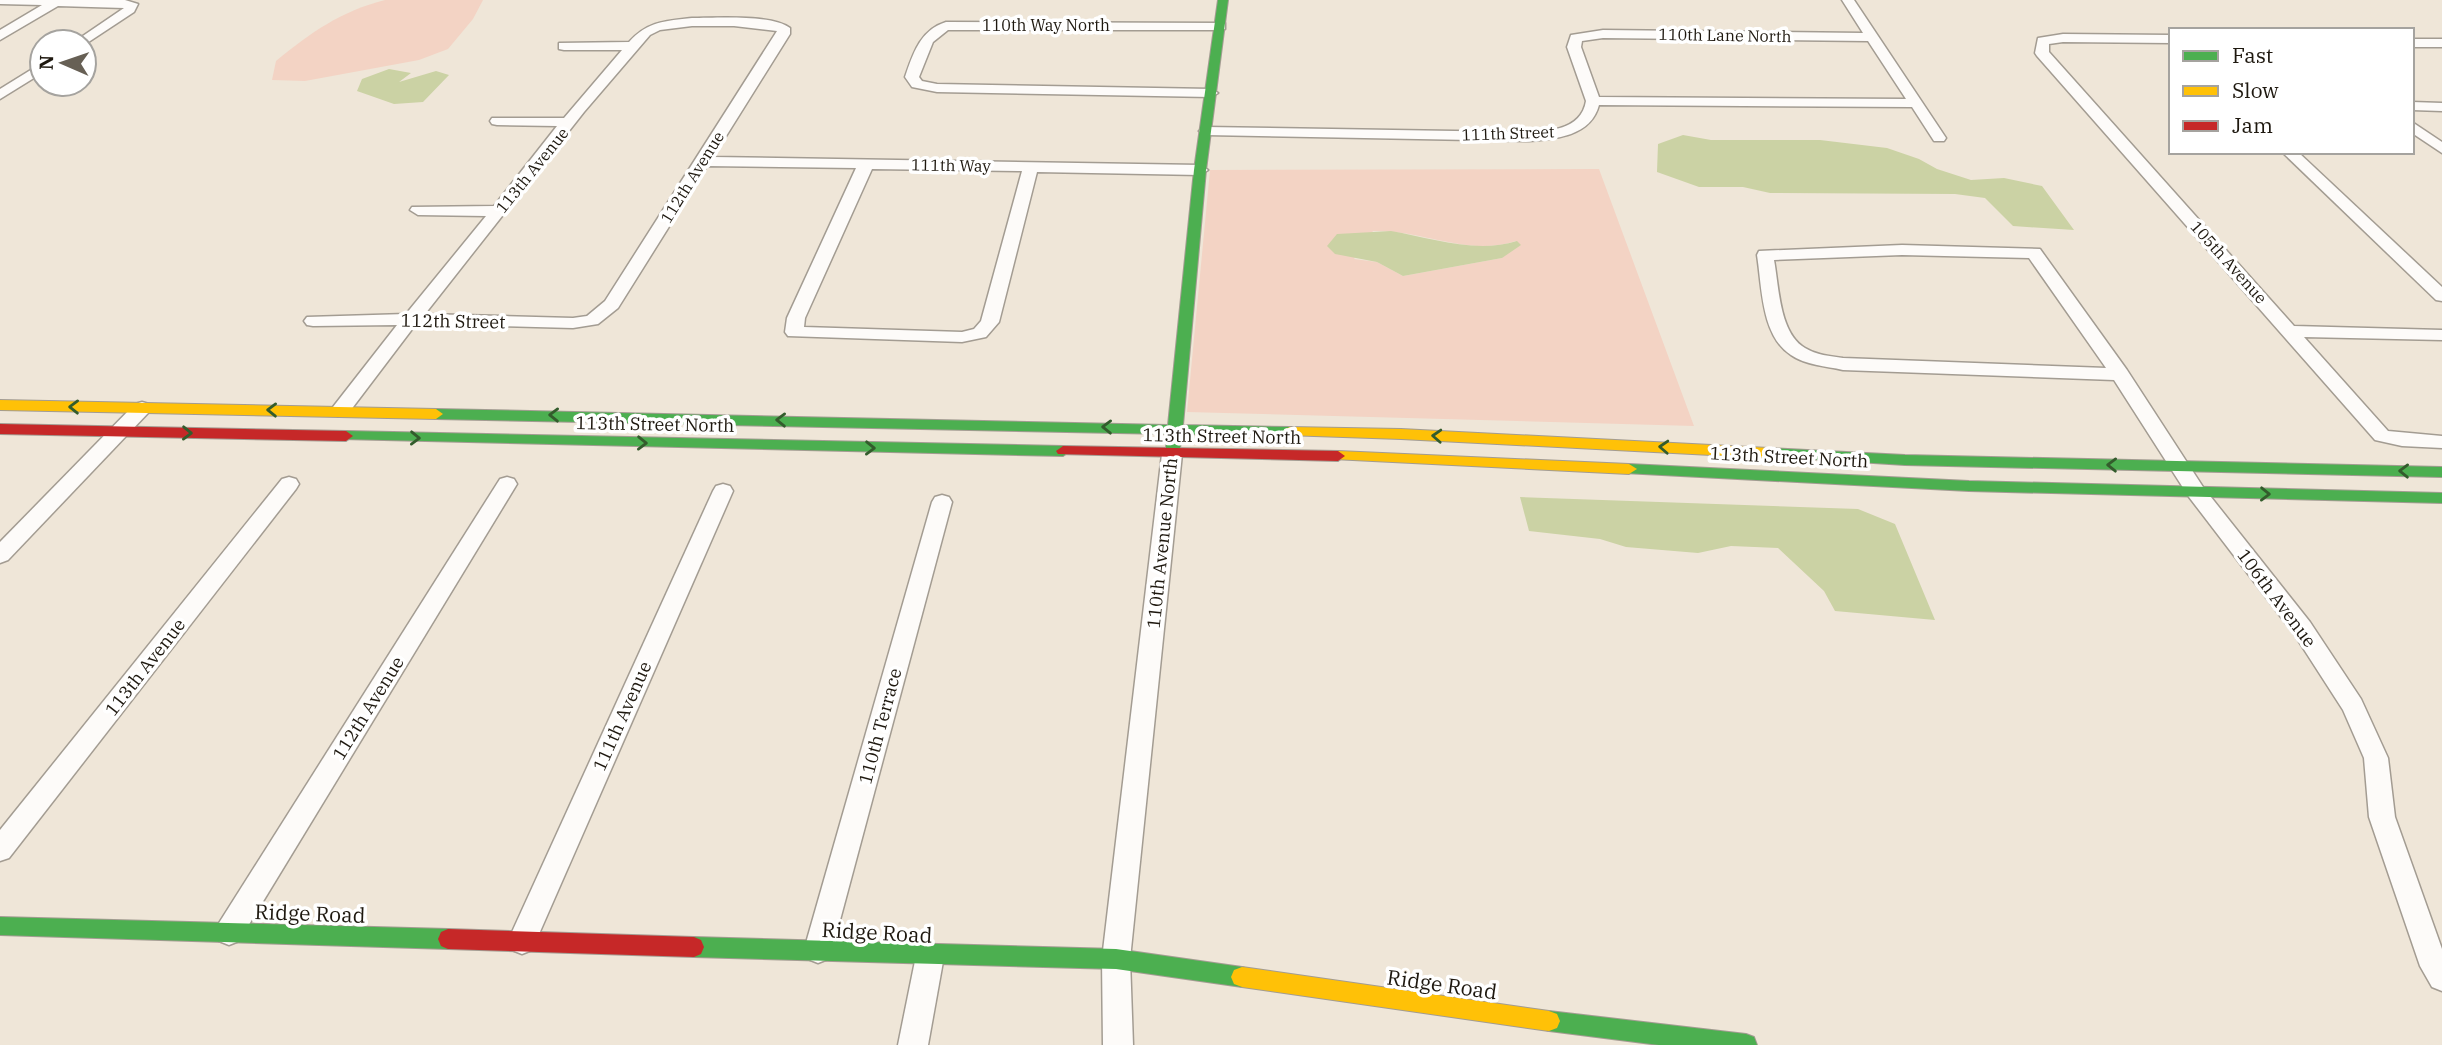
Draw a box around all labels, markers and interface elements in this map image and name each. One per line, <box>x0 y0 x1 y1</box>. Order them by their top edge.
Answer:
street label: 110th Way North <box>982 15 1110 35</box>
street label: 110th Lane North <box>1658 24 1792 46</box>
north arrow <box>28 28 98 98</box>
legend <box>2169 28 2414 154</box>
text: Fast <box>2232 41 2273 69</box>
text: N <box>34 54 58 70</box>
text: Slow <box>2232 76 2279 104</box>
text: Jam <box>2232 111 2273 139</box>
street label: 111th Street <box>1461 121 1555 145</box>
street label: 113th Avenue <box>491 123 573 217</box>
street label: 112th Avenue <box>656 127 728 227</box>
street label: 111th Way <box>911 154 992 176</box>
street label: 105th Avenue <box>2187 217 2271 307</box>
street label: 112th Street <box>400 309 506 333</box>
one-way arrow <box>68 399 79 414</box>
one-way arrow <box>266 402 277 418</box>
one-way arrow <box>548 408 559 423</box>
street label: 113th Street North <box>575 411 735 437</box>
one-way arrow <box>776 412 786 428</box>
one-way arrow <box>1101 419 1112 434</box>
street label: 113th Street North <box>1142 423 1302 449</box>
one-way arrow <box>182 426 193 441</box>
one-way arrow <box>1431 429 1442 444</box>
one-way arrow <box>409 431 420 446</box>
one-way arrow <box>637 435 648 451</box>
one-way arrow <box>865 440 875 456</box>
one-way arrow <box>1658 440 1669 455</box>
street label: 113th Street North <box>1709 441 1869 473</box>
street label: 110th Avenue North <box>1142 457 1182 629</box>
one-way arrow <box>2106 457 2117 473</box>
one-way arrow <box>2398 464 2409 479</box>
one-way arrow <box>2259 486 2270 501</box>
street label: 106th Avenue <box>2232 544 2322 652</box>
street label: 113th Avenue <box>100 614 190 720</box>
street label: 112th Avenue <box>327 652 409 764</box>
street label: 111th Avenue <box>588 658 656 774</box>
street label: 110th Terrace <box>853 665 907 787</box>
street label: Ridge Road <box>254 897 366 929</box>
street label: Ridge Road <box>821 915 933 949</box>
street label: Ridge Road <box>1385 962 1499 1006</box>

